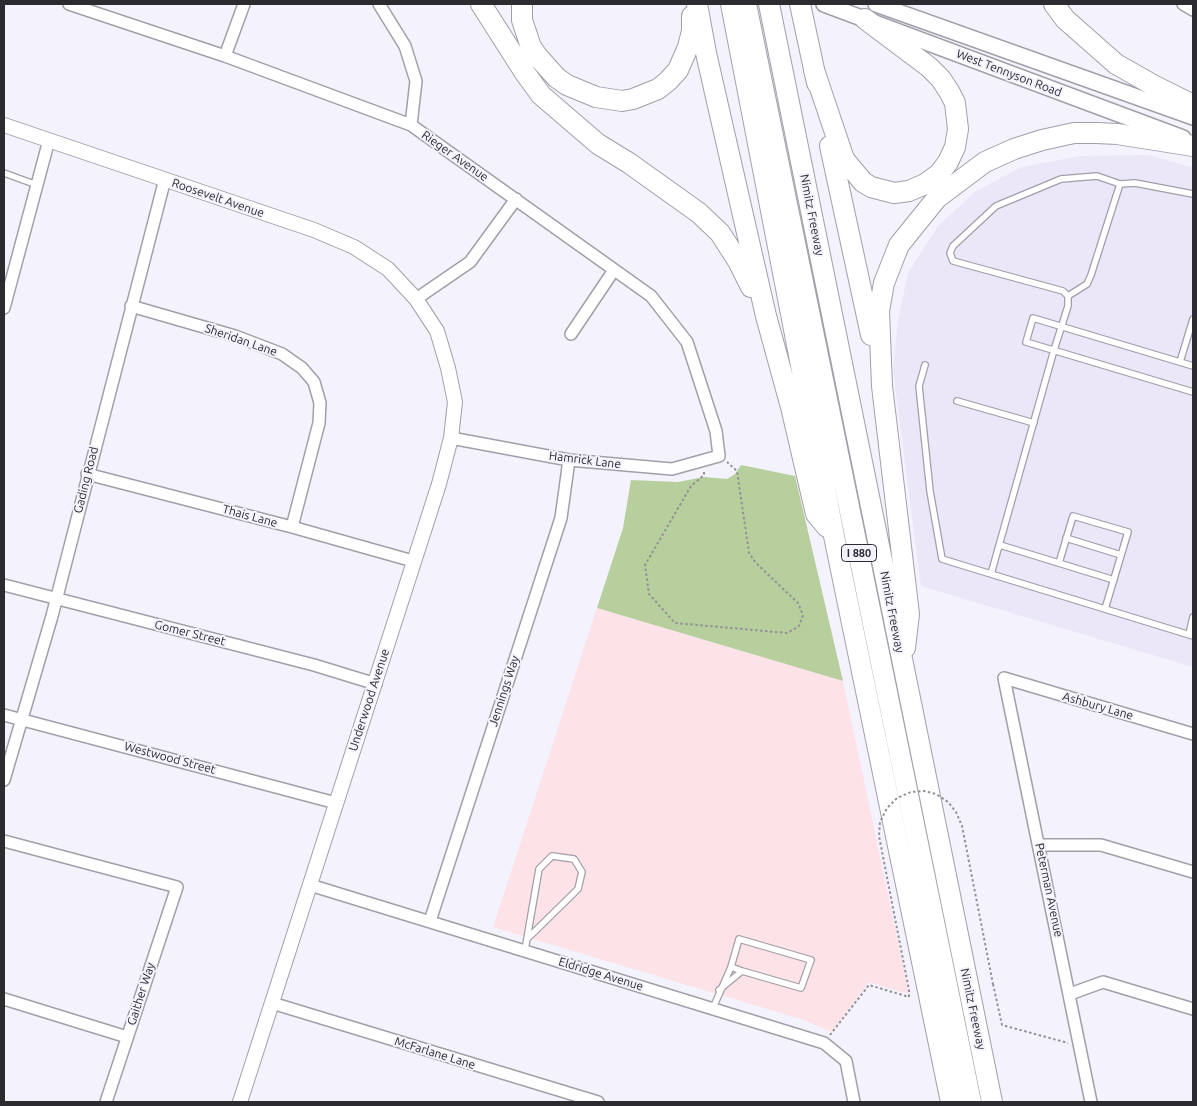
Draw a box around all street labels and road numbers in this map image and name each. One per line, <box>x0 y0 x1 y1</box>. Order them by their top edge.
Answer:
street label: West Tennyson Road <box>954 46 1064 100</box>
street label: Rieger Avenue <box>419 128 491 184</box>
street label: Nimitz Freeway <box>797 173 827 257</box>
street label: Roosevelt Avenue <box>170 175 266 221</box>
street label: Sheridan Lane <box>203 321 279 359</box>
street label: Gading Road <box>71 445 101 515</box>
street label: Hamrick Lane <box>548 448 622 472</box>
street label: Thais Lane <box>221 502 279 530</box>
road number: I 880 <box>842 544 876 562</box>
street label: Nimitz Freeway <box>877 570 907 654</box>
street label: Gomer Street <box>153 617 227 649</box>
street label: Underwood Avenue <box>346 647 392 753</box>
street label: Jennings Way <box>486 654 522 728</box>
street label: Ashbury Lane <box>1061 689 1135 723</box>
street label: Westwood Street <box>123 739 217 777</box>
street label: Peterman Avenue <box>1032 842 1066 938</box>
street label: Eldridge Avenue <box>557 954 645 994</box>
street label: Gaither Way <box>124 961 158 1027</box>
street label: Nimitz Freeway <box>957 967 989 1051</box>
street label: McFarlane Lane <box>393 1034 477 1072</box>

